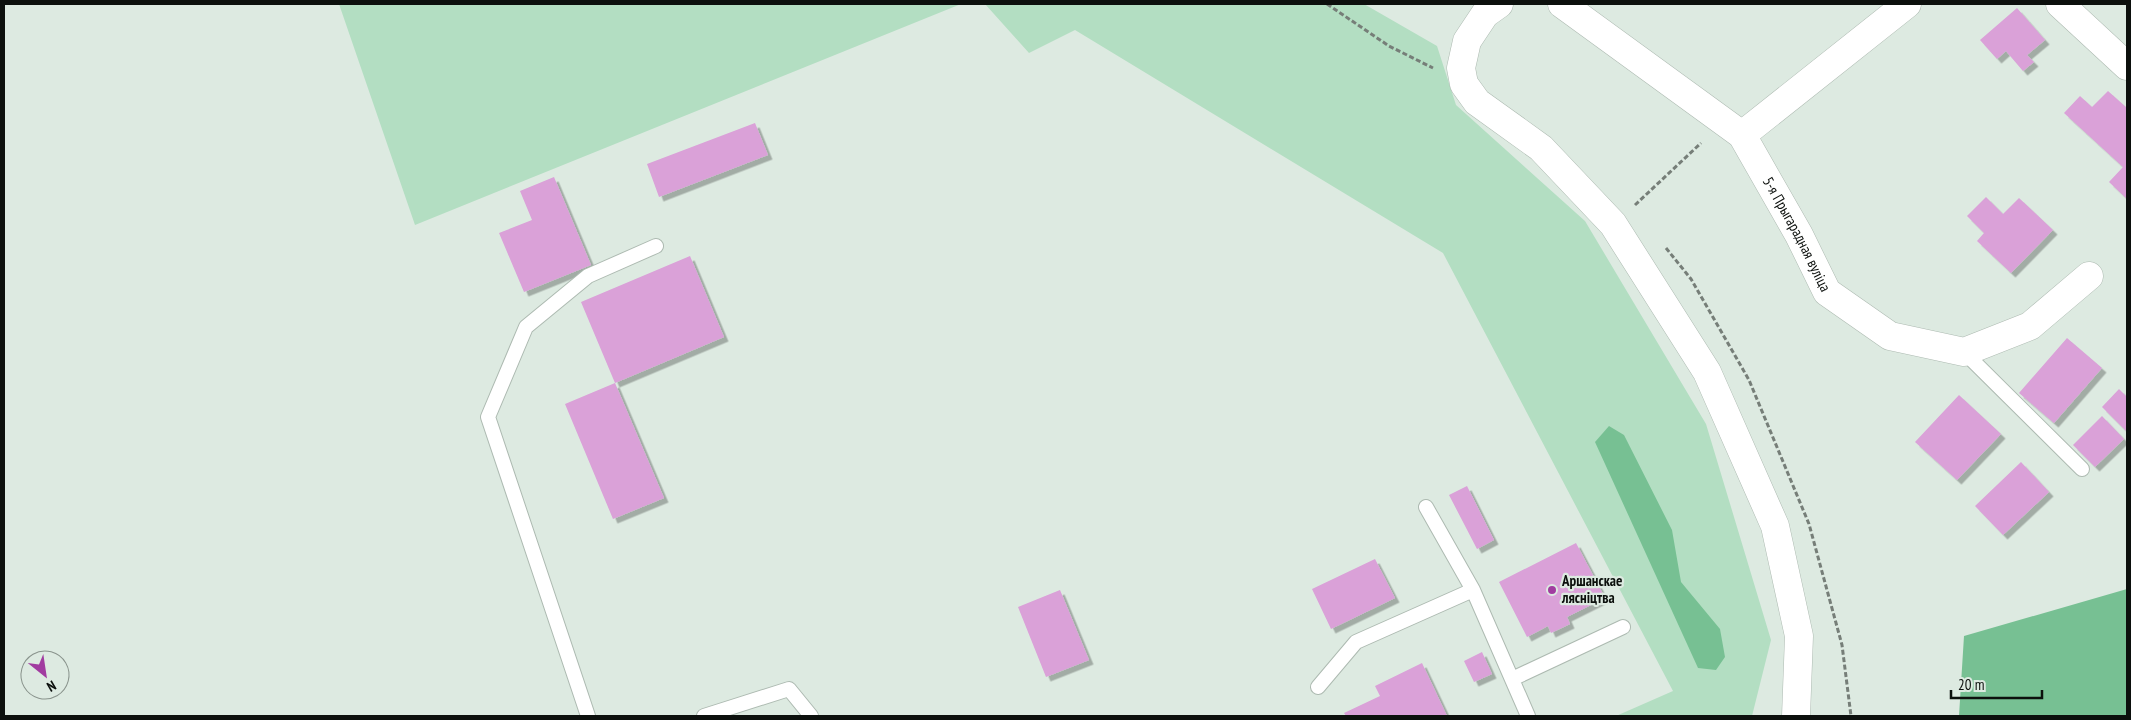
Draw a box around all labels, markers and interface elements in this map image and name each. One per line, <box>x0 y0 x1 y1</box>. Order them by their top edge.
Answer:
street label: 5-я Прыгарадная вуліца <box>1759 173 1835 295</box>
place label: Аршанскае лясніцтва <box>1561 571 1622 607</box>
marker: Аршанскае лясніцтва <box>1546 584 1558 596</box>
north arrow <box>20 650 70 700</box>
scale bar <box>1951 668 2042 700</box>
text: 20 m <box>1958 675 1984 694</box>
text: N <box>44 677 59 696</box>

